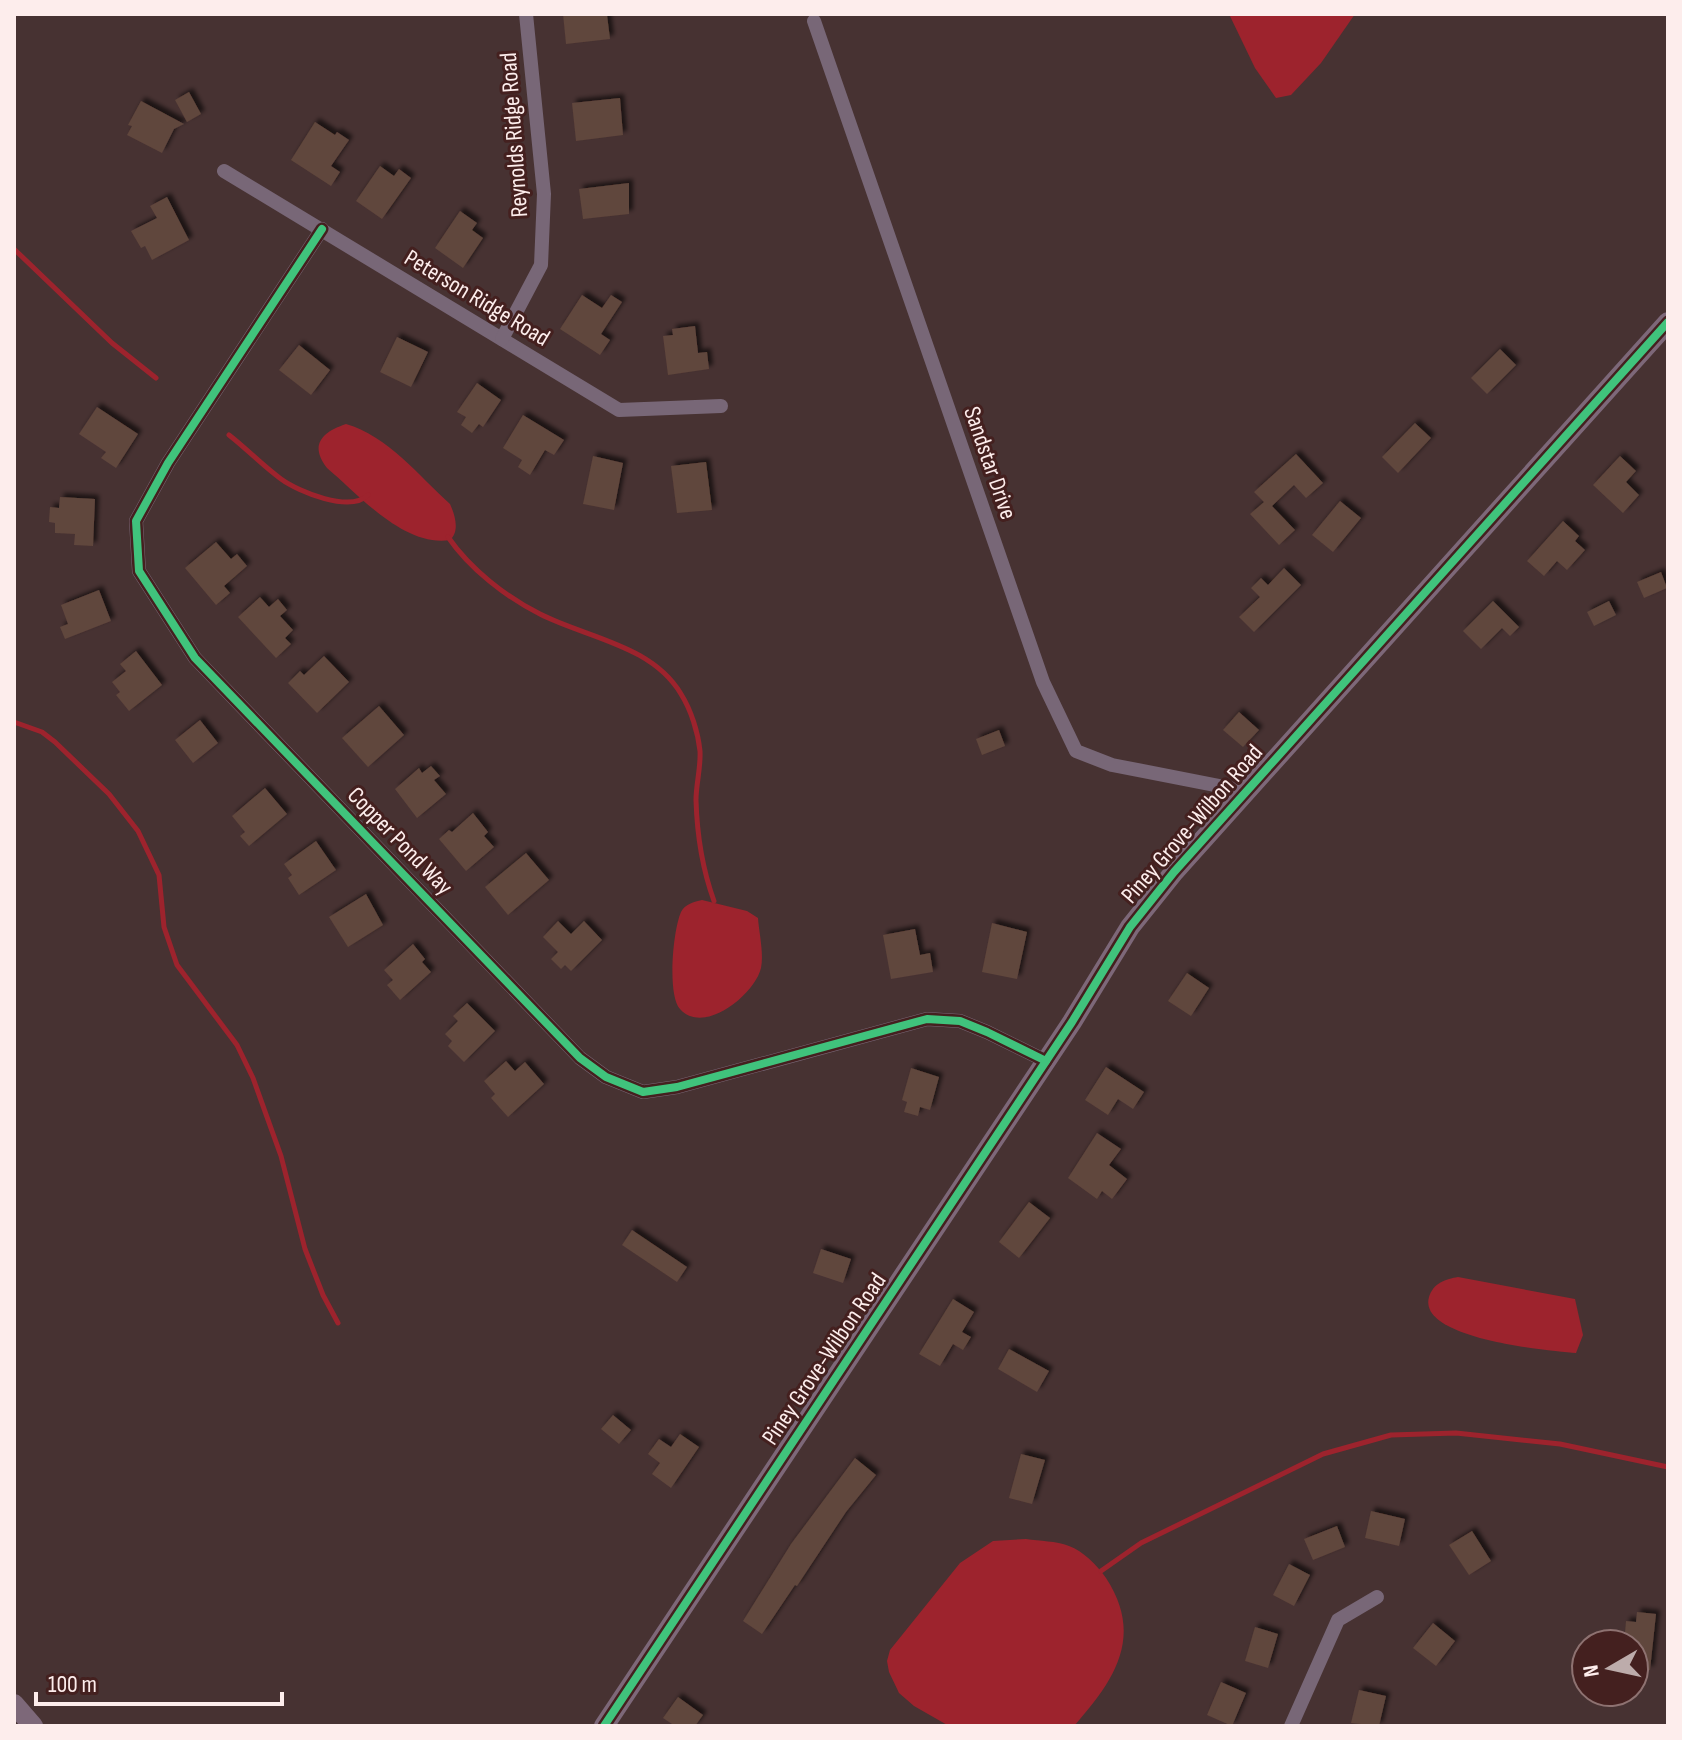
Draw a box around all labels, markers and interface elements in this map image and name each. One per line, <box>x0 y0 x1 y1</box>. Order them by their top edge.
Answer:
street label: Reynolds Ridge Road <box>494 52 534 218</box>
street label: Peterson Ridge Road <box>399 243 555 353</box>
street label: Sandstar Drive <box>957 403 1023 523</box>
street label: Piney Grove-Wilbon Road <box>1115 739 1269 909</box>
street label: Copper Pond Way <box>341 781 459 901</box>
street label: Piney Grove-Wilbon Road <box>756 1267 892 1451</box>
north arrow <box>1570 1628 1650 1708</box>
scale bar <box>36 1656 282 1706</box>
text: N <box>1577 1663 1606 1679</box>
text: 100 m <box>48 1670 97 1699</box>

